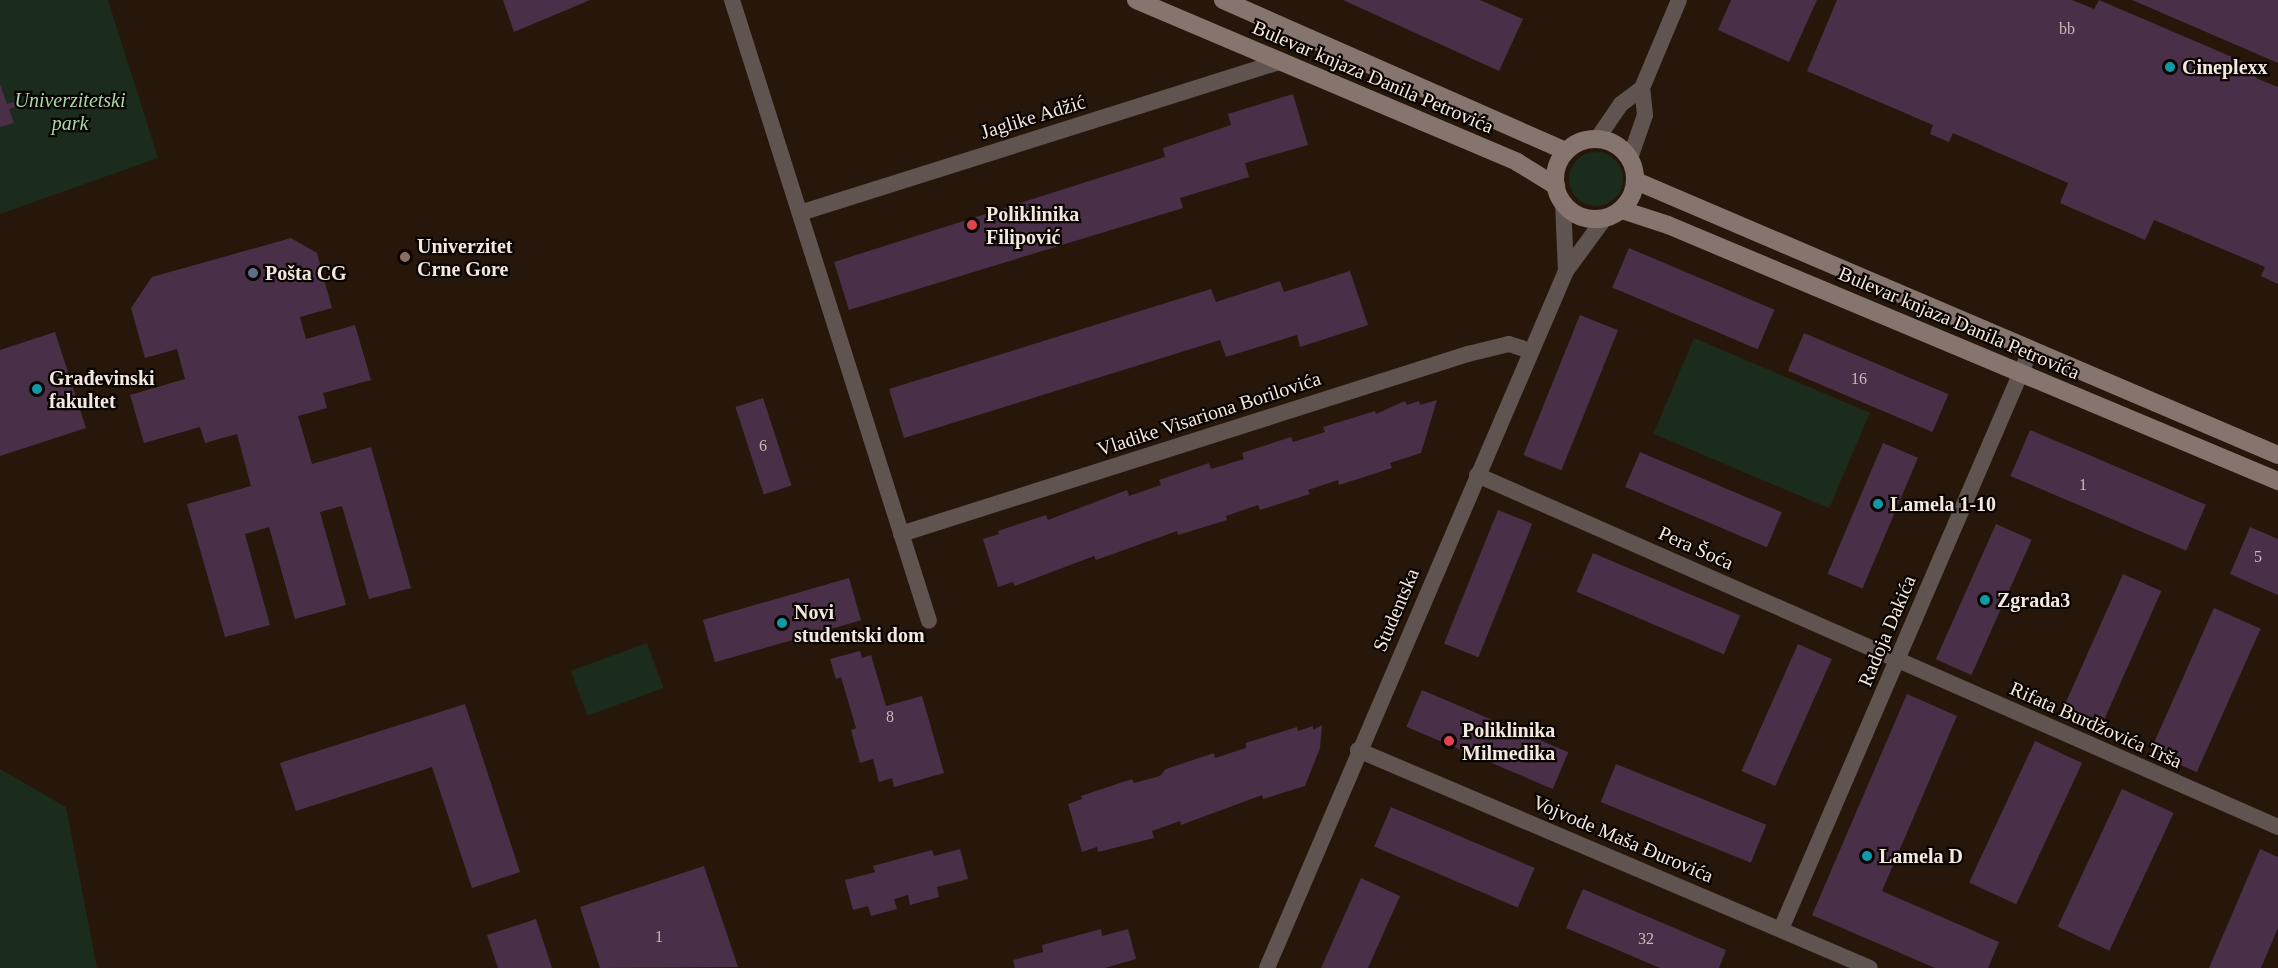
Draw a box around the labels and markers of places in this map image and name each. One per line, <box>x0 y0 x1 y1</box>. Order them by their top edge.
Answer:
place label: Cineplexx <box>2182 55 2268 79</box>
marker: Cineplexx <box>2163 60 2177 74</box>
place label: Poliklinika Filipović <box>986 202 1079 249</box>
marker: Poliklinika Filipović <box>963 216 981 234</box>
place label: Univerzitet Crne Gore <box>417 234 513 281</box>
marker: Univerzitet Crne Gore <box>398 250 412 264</box>
place label: Pošta CG <box>265 261 347 285</box>
marker: Pošta CG <box>246 266 260 280</box>
place label: Građevinski fakultet <box>49 366 155 413</box>
marker: Građevinski fakultet <box>30 382 44 396</box>
place label: Lamela 1-10 <box>1890 492 1996 516</box>
marker: Lamela 1-10 <box>1871 497 1885 511</box>
place label: Zgrada3 <box>1997 588 2070 612</box>
marker: Zgrada3 <box>1978 593 1992 607</box>
place label: Novi studentski dom <box>794 600 925 647</box>
marker: Novi studentski dom <box>775 616 789 630</box>
place label: Poliklinika Milmedika <box>1462 718 1555 765</box>
marker: Poliklinika Milmedika <box>1440 732 1458 750</box>
place label: Lamela D <box>1879 844 1963 868</box>
marker: Lamela D <box>1860 849 1874 863</box>

